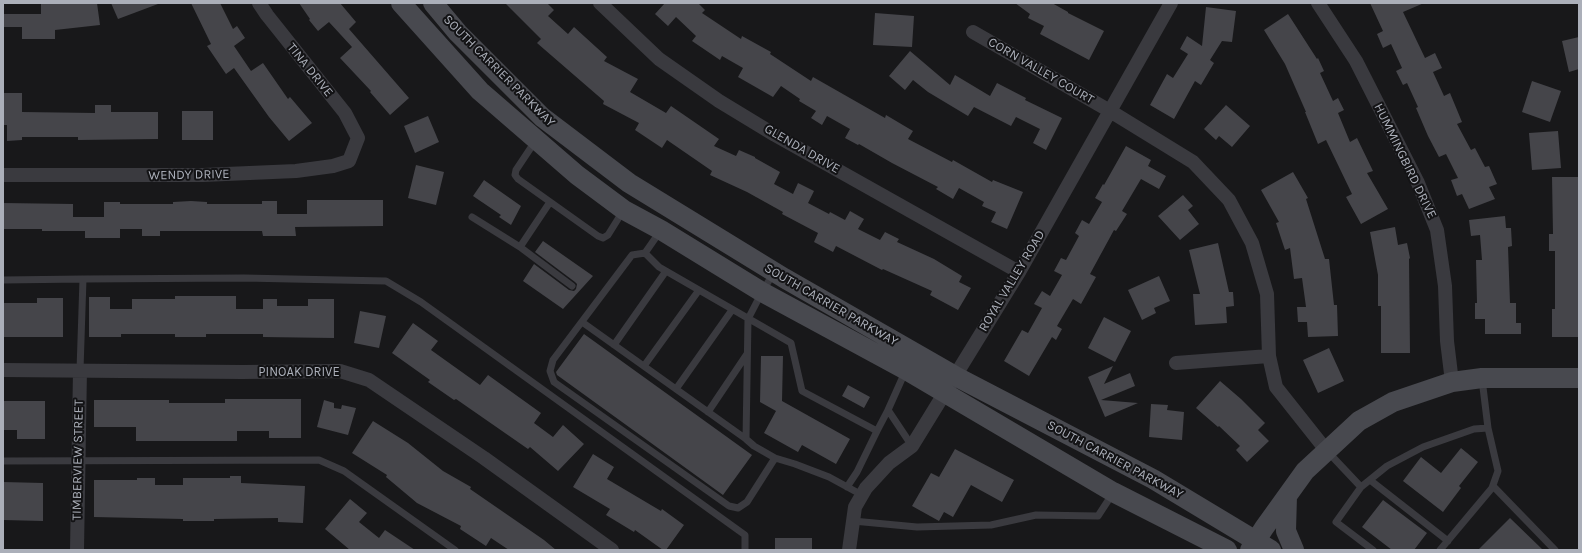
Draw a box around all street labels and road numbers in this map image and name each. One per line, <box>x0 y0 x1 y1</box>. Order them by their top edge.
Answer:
street label: SOUTH CARRIER PARKWAY <box>440 12 558 130</box>
street label: CORN VALLEY COURT <box>985 34 1097 108</box>
street label: TINA DRIVE <box>284 40 336 100</box>
street label: HUMMINGBIRD DRIVE <box>1370 101 1440 221</box>
street label: GLENDA DRIVE <box>761 121 843 177</box>
street label: WENDY DRIVE <box>148 166 230 184</box>
street label: ROYAL VALLEY ROAD <box>976 227 1048 335</box>
street label: SOUTH CARRIER PARKWAY <box>761 260 901 350</box>
street label: PINOAK DRIVE <box>258 364 340 380</box>
street label: TIMBERVIEW STREET <box>69 399 87 521</box>
street label: SOUTH CARRIER PARKWAY <box>1044 417 1186 503</box>

